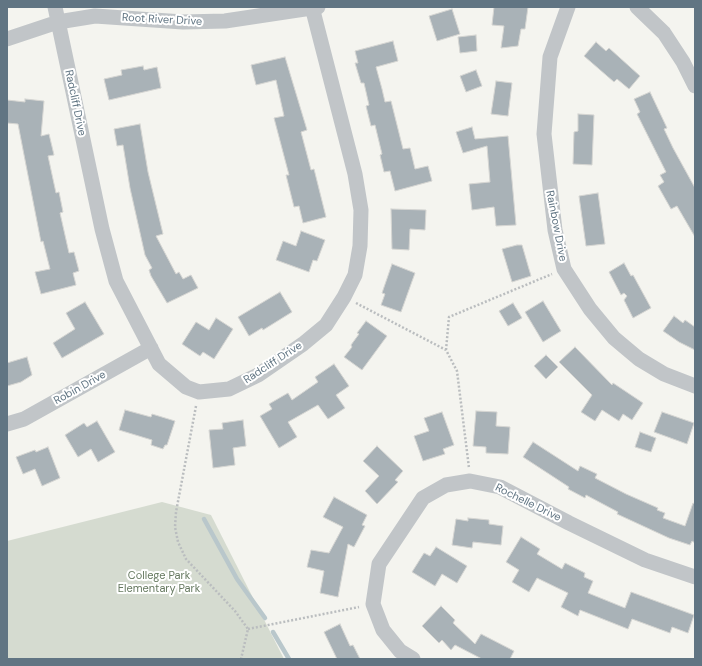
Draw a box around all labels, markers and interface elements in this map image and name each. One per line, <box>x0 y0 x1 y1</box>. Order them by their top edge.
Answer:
street label: Root River Drive <box>122 11 202 29</box>
street label: Radcliff Drive <box>62 69 88 137</box>
street label: Rainbow Drive <box>543 189 569 263</box>
street label: Radcliff Drive <box>241 339 305 387</box>
street label: Robin Drive <box>52 368 108 408</box>
street label: Rochelle Drive <box>493 481 563 525</box>
park label: College Park Elementary Park <box>118 569 200 595</box>

